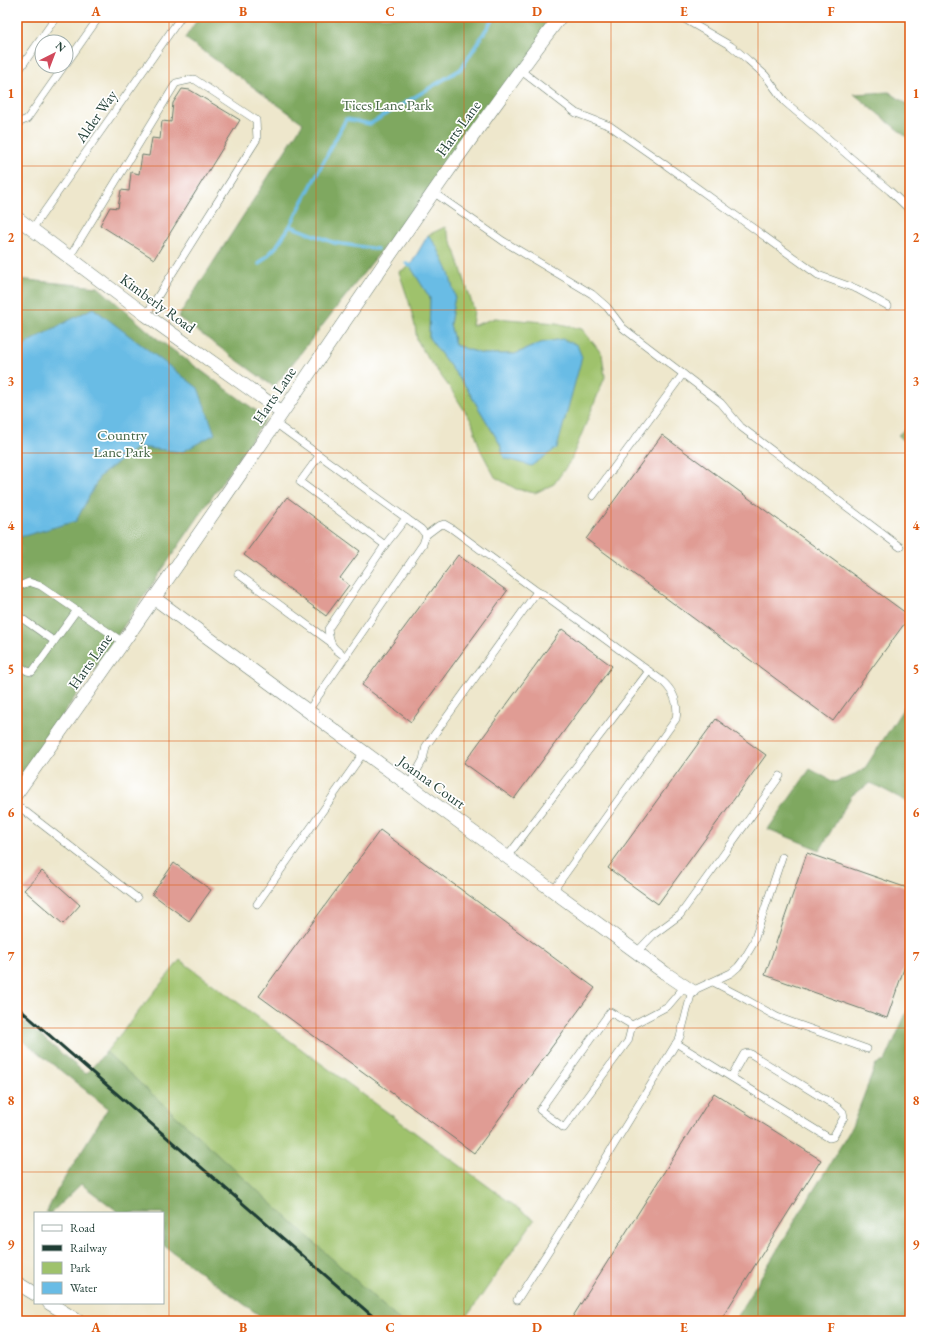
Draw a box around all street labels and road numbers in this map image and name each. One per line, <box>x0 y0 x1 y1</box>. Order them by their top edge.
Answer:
street label: Alder Way <box>70 86 121 147</box>
street label: Harts Lane <box>431 96 485 160</box>
street label: Kimberly Road <box>117 269 200 337</box>
street label: Harts Lane <box>248 363 300 427</box>
street label: Harts Lane <box>64 629 116 693</box>
street label: Joanna Court <box>393 750 470 813</box>

